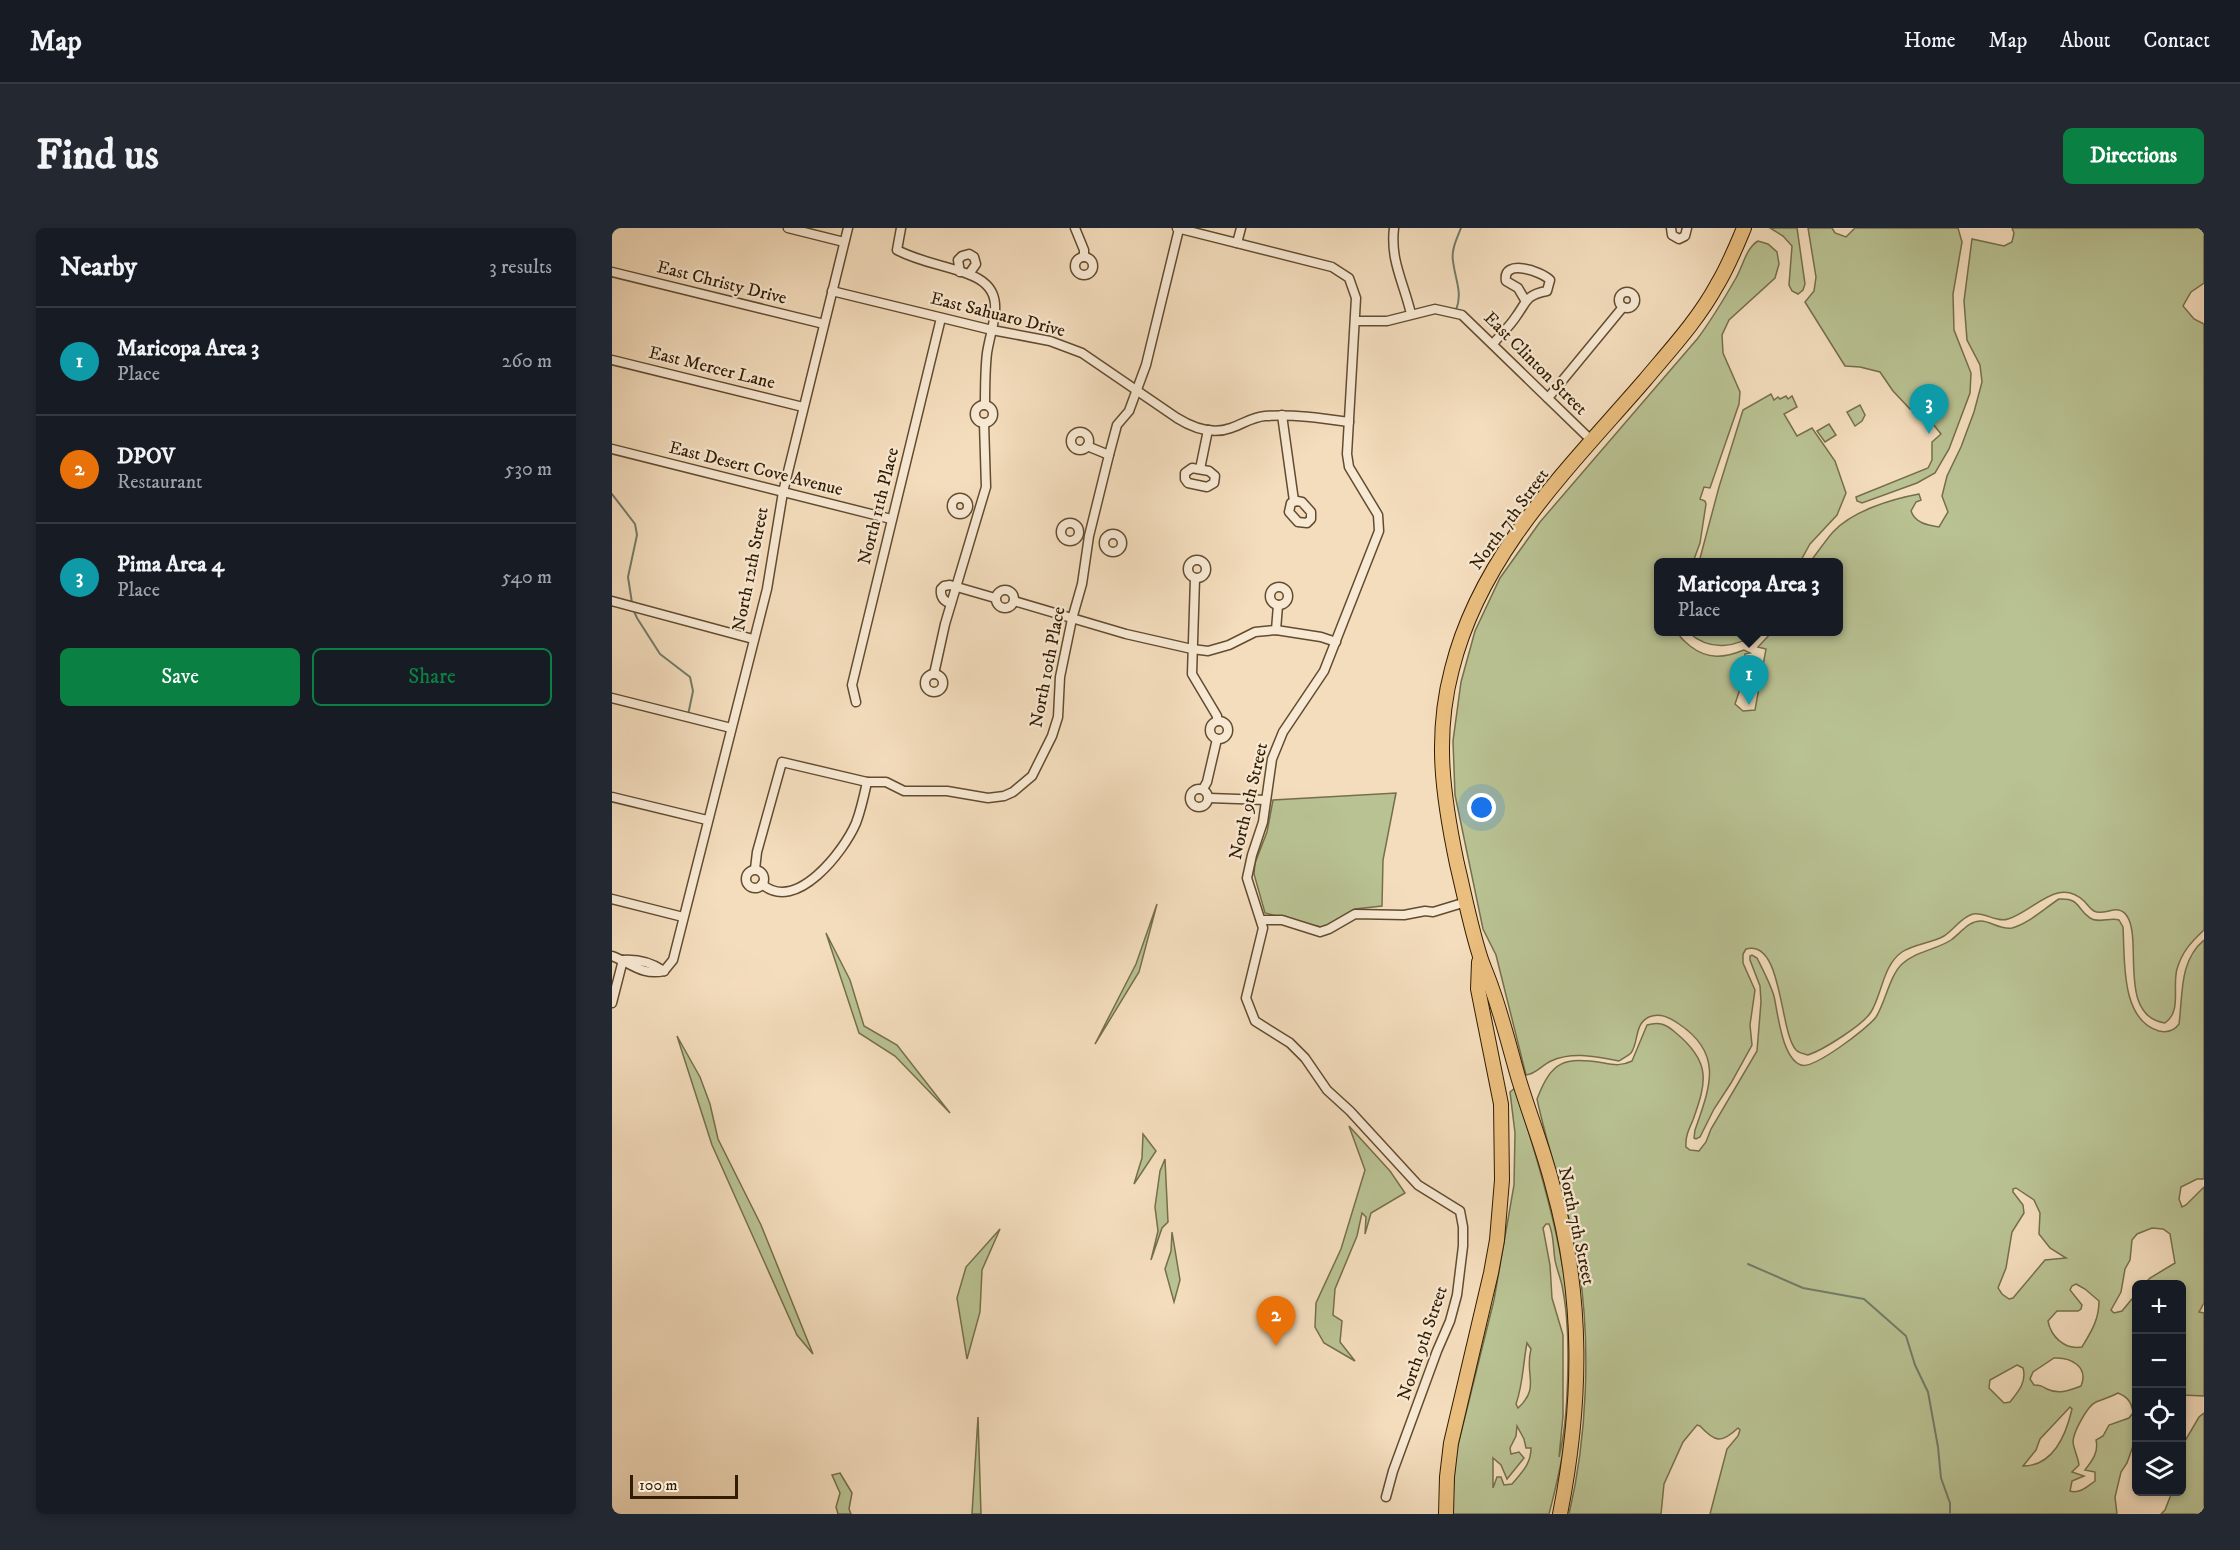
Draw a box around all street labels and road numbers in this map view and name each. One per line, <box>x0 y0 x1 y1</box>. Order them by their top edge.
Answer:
street label: East Christy Drive <box>655 256 789 310</box>
street label: East Sahuaro Drive <box>928 288 1067 342</box>
street label: East Clinton Street <box>1479 307 1592 420</box>
street label: East Mercer Lane <box>646 342 777 394</box>
street label: East Desert Cove Avenue <box>666 437 845 501</box>
street label: North 11th Place <box>854 445 904 567</box>
street label: North 7th Street <box>1466 464 1554 575</box>
street label: North 12th Street <box>728 505 774 633</box>
street label: North 10th Place <box>1025 605 1070 730</box>
street label: North 9th Street <box>1225 740 1273 862</box>
street label: North 7th Street <box>1553 1165 1599 1287</box>
street label: North 9th Street <box>1393 1283 1453 1403</box>

